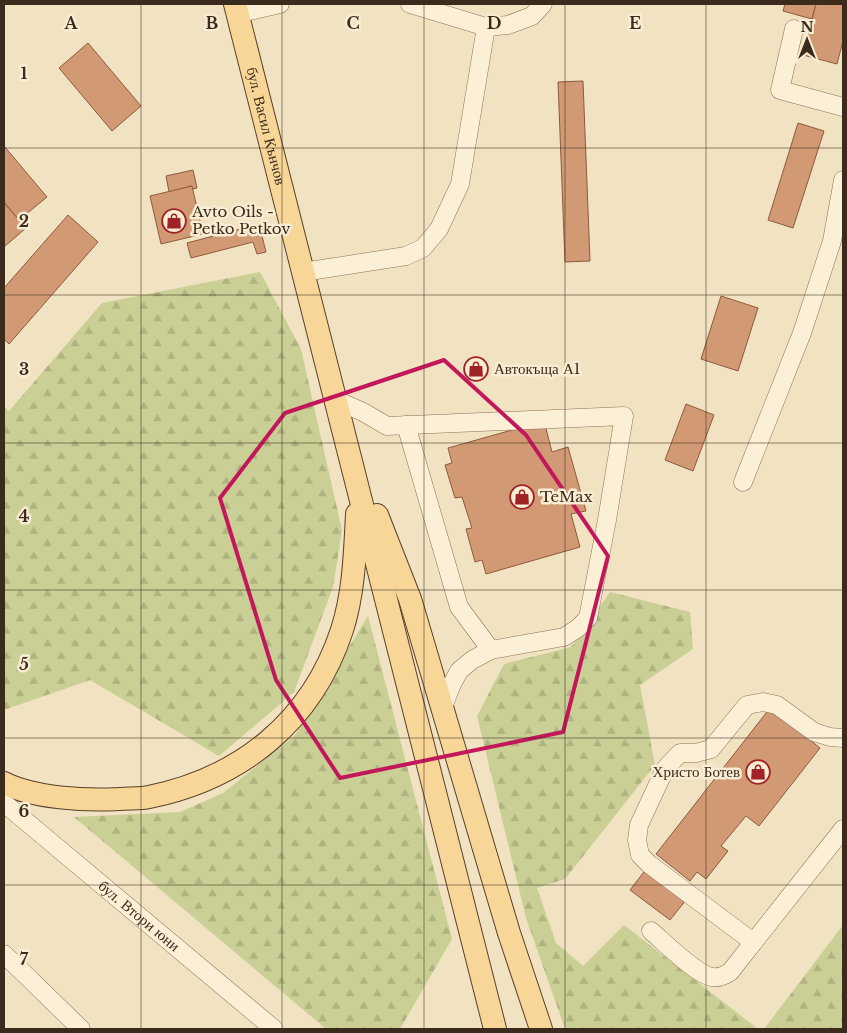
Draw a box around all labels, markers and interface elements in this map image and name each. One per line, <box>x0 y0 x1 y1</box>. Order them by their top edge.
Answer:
text: A <box>64 13 79 33</box>
text: B <box>206 13 219 33</box>
text: C <box>346 13 360 33</box>
text: D <box>487 13 501 33</box>
text: E <box>629 13 641 33</box>
north arrow <box>782 15 832 65</box>
text: N <box>800 18 814 36</box>
text: 1 <box>21 63 28 83</box>
street label: бул. Васил Кънчов <box>242 65 291 187</box>
place label: Avto Oils - Petko Petkov <box>191 202 290 238</box>
shop icon: Avto Oils - Petko Petkov <box>161 208 187 234</box>
text: 2 <box>19 211 29 231</box>
shop icon: Автокъща А1 <box>463 356 489 382</box>
text: 3 <box>19 359 29 379</box>
place label: Автокъща А1 <box>494 359 580 378</box>
shop icon: TeMax <box>509 484 535 510</box>
place label: TeMax <box>540 487 593 506</box>
text: 4 <box>19 506 29 526</box>
text: 5 <box>19 654 29 674</box>
shop icon: Христо Ботев <box>745 759 771 785</box>
place label: Христо Ботев <box>653 762 740 781</box>
text: 6 <box>19 801 30 821</box>
street label: бул. Втори юни <box>95 876 184 955</box>
text: 7 <box>20 949 29 969</box>

